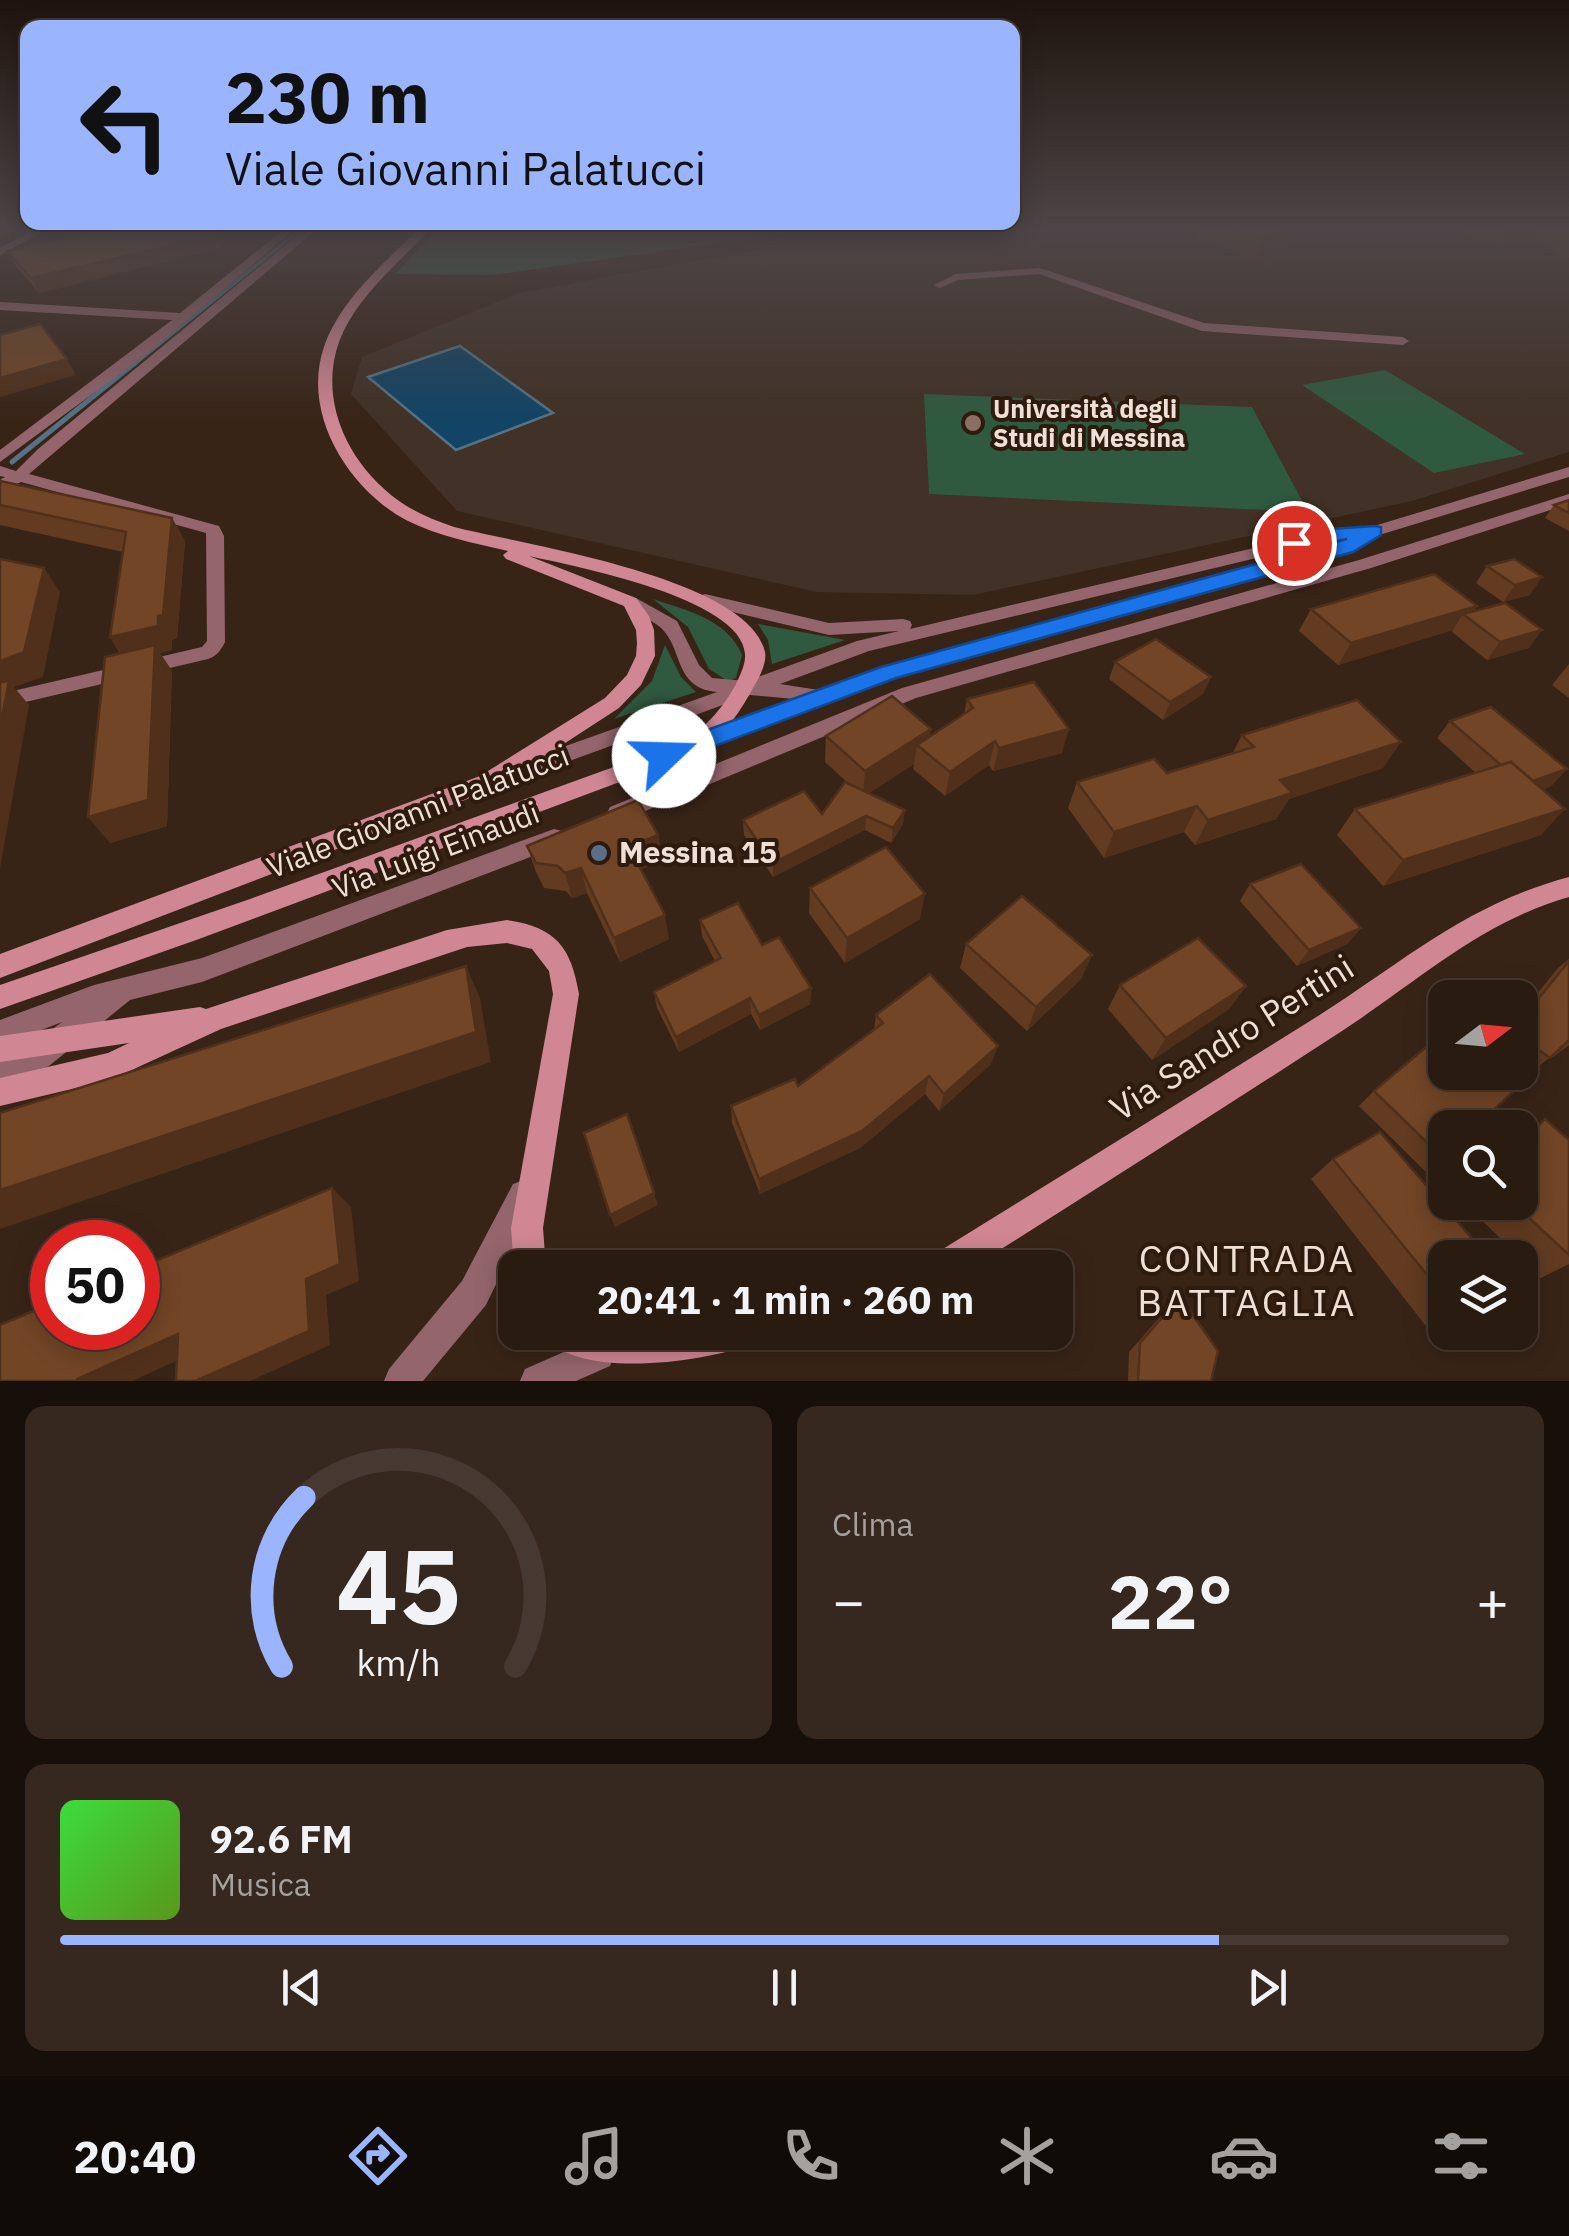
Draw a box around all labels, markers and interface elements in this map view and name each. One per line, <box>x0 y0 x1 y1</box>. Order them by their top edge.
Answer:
text: 230 m <box>225 51 430 142</box>
icon: left <box>60 60 190 190</box>
text: Viale Giovanni Palatucci <box>225 139 706 197</box>
place label: Università degli Studi di Messina <box>993 392 1185 454</box>
marker: Università degli Studi di Messina <box>962 412 984 434</box>
pin <box>1252 501 1337 586</box>
icon: arrive <box>1267 516 1322 571</box>
position arrow <box>612 704 716 808</box>
street label: Viale Giovanni Palatucci <box>261 735 574 886</box>
street label: Via Luigi Einaudi <box>326 792 544 907</box>
place label: Messina 15 <box>619 832 777 871</box>
marker: Messina 15 <box>588 842 610 864</box>
street label: Via Sandro Pertini <box>1101 944 1362 1131</box>
north arrow <box>1428 980 1538 1090</box>
map controls <box>1428 980 1538 1350</box>
button: search <box>1428 1110 1538 1220</box>
speed limit sign: 50 <box>30 1220 160 1350</box>
district label: CONTRADA BATTAGLIA <box>1137 1233 1357 1326</box>
button: layers <box>1428 1240 1538 1350</box>
text: 20:41 · 1 min · 260 m <box>597 1275 974 1324</box>
text: Clima <box>832 1503 914 1545</box>
text: 45 <box>336 1517 461 1653</box>
text: 22° <box>1108 1552 1233 1650</box>
text: − <box>832 1565 865 1636</box>
text: + <box>1476 1565 1509 1636</box>
text: km/h <box>356 1639 441 1686</box>
text: 92.6 FM <box>210 1814 353 1863</box>
text: Musica <box>210 1863 311 1905</box>
icon: previous <box>274 1960 329 2015</box>
icon: pause <box>757 1960 812 2015</box>
icon: next <box>1240 1960 1295 2015</box>
icon: directions <box>343 2121 413 2191</box>
icon: music <box>559 2121 629 2191</box>
icon: phone <box>776 2121 846 2191</box>
icon: climate <box>992 2121 1062 2191</box>
icon: car <box>1209 2121 1279 2191</box>
icon: filters <box>1426 2121 1496 2191</box>
text: 20:40 <box>73 2127 196 2185</box>

